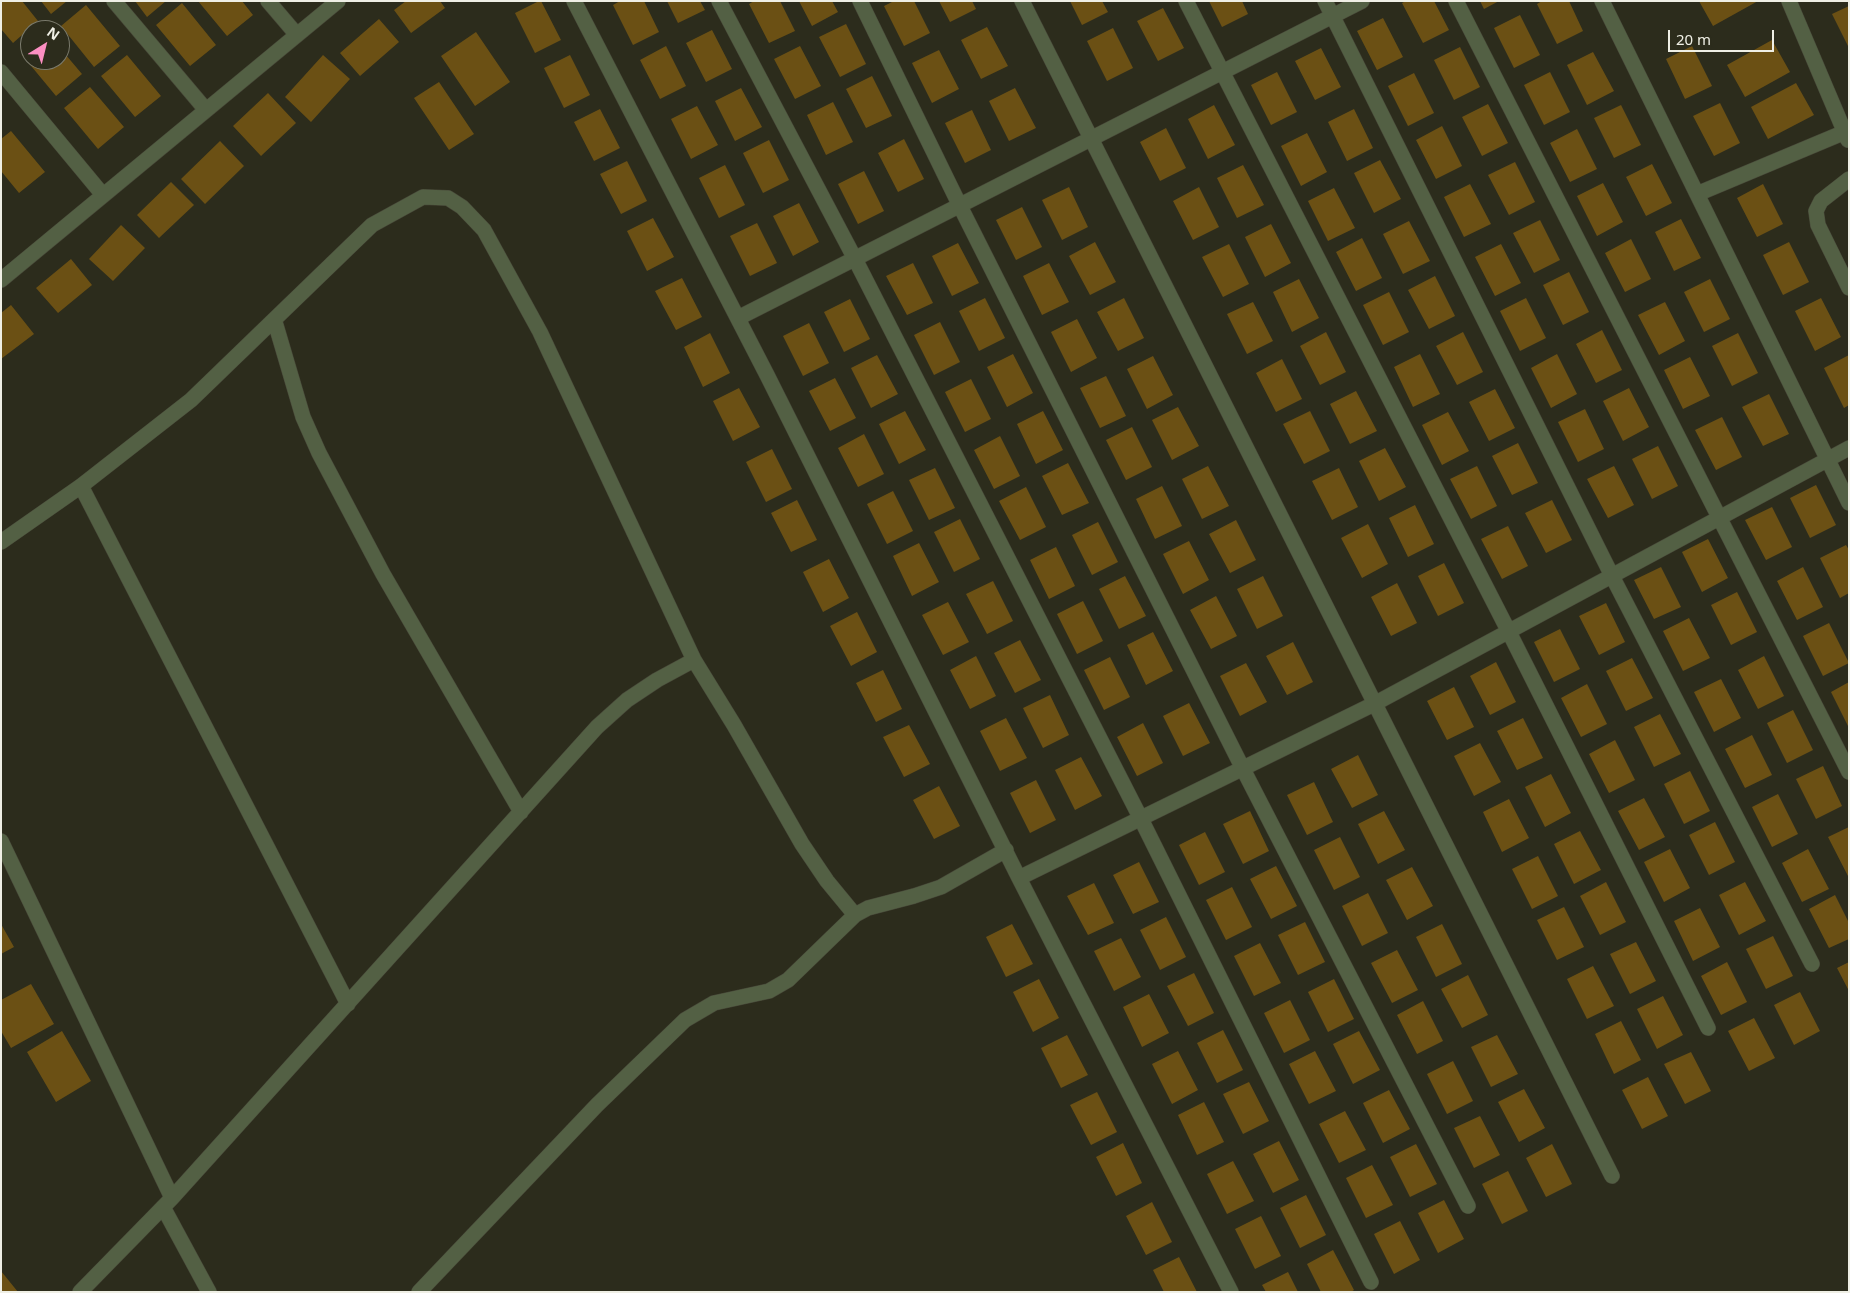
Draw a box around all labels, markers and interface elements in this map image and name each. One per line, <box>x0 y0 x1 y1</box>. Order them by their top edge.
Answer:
north arrow <box>20 20 70 70</box>
scale bar <box>1670 20 1776 52</box>
text: N <box>43 22 64 44</box>
text: 20 m <box>1676 29 1711 49</box>

